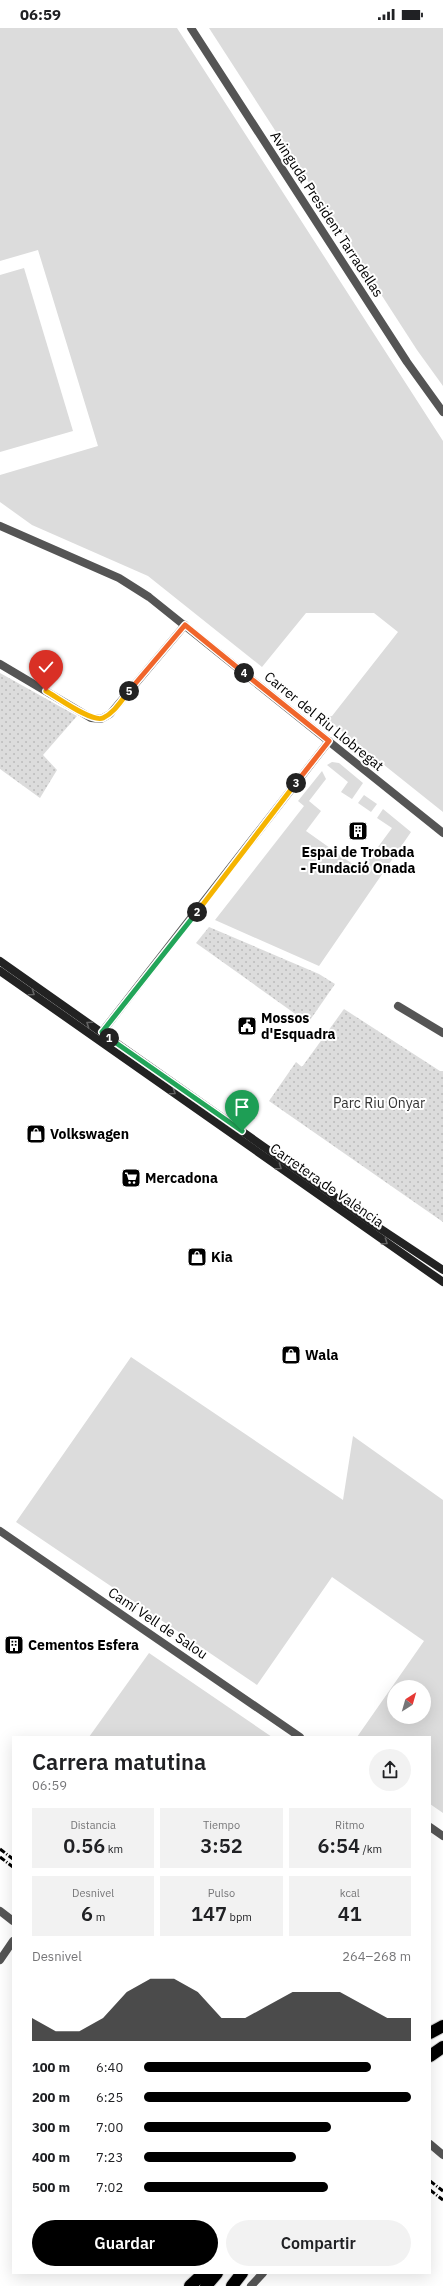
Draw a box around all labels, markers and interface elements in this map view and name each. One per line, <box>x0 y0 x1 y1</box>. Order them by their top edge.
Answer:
text: 06:59 <box>20 5 61 24</box>
street label: Avinguda President Tarradellas <box>266 128 388 301</box>
pin <box>29 650 63 691</box>
icon: check <box>35 656 57 678</box>
pin: 4 <box>234 663 254 683</box>
text: 4 <box>241 666 247 680</box>
street label: Carrer del Riu Llobregat <box>261 667 387 775</box>
pin: 5 <box>119 681 139 701</box>
text: 5 <box>126 684 132 698</box>
pin: 3 <box>286 773 306 793</box>
text: 3 <box>293 776 299 790</box>
building icon: Espai de Trobada - Fundació Onada <box>347 820 369 842</box>
place label: Espai de Trobada - Fundació Onada <box>300 843 416 877</box>
pin: 2 <box>187 902 207 922</box>
text: 2 <box>194 905 200 919</box>
one-way arrow <box>28 988 35 996</box>
place label: Mossos d'Esquadra <box>261 1009 336 1043</box>
public building icon: Mossos d'Esquadra <box>236 1015 258 1037</box>
one-way arrow <box>87 1022 94 1029</box>
pin: 1 <box>99 1028 119 1048</box>
text: 1 <box>106 1031 112 1045</box>
one-way arrow <box>168 1087 175 1094</box>
pin <box>225 1090 259 1131</box>
park label: Parc Riu Onyar <box>333 1094 425 1112</box>
icon: arrive <box>231 1096 253 1118</box>
shop icon: Volkswagen <box>25 1123 47 1145</box>
place label: Volkswagen <box>50 1125 129 1143</box>
street label: Carretera de València <box>267 1139 388 1231</box>
one-way arrow <box>275 1162 282 1170</box>
supermarket icon: Mercadona <box>120 1167 142 1189</box>
place label: Mercadona <box>145 1169 218 1187</box>
one-way arrow <box>381 1237 388 1244</box>
shop icon: Kia <box>186 1246 208 1268</box>
place label: Kia <box>211 1248 233 1266</box>
shop icon: Wala <box>280 1344 302 1366</box>
place label: Wala <box>305 1346 338 1364</box>
street label: Camí Vell de Salou <box>105 1583 211 1663</box>
building icon: Cementos Esfera <box>3 1634 25 1656</box>
place label: Cementos Esfera <box>28 1636 139 1654</box>
north arrow <box>387 1680 431 1724</box>
map controls <box>387 1680 431 1724</box>
text: Carrera matutina <box>32 1747 206 1776</box>
button: share <box>369 1749 411 1791</box>
text: 06:59 <box>32 1777 67 1794</box>
text: Distancia <box>70 1818 116 1832</box>
text: Tiempo <box>203 1818 240 1832</box>
text: Ritmo <box>335 1818 365 1832</box>
text: 0.56 <box>63 1832 105 1859</box>
text: 3:52 <box>200 1832 243 1859</box>
text: 6:54 <box>318 1832 360 1859</box>
text: km <box>105 1842 123 1856</box>
text: /km <box>360 1842 382 1856</box>
text: Desnivel <box>72 1886 114 1900</box>
text: Pulso <box>208 1886 235 1900</box>
text: kcal <box>340 1886 360 1900</box>
text: 6 <box>81 1900 93 1927</box>
text: 147 <box>191 1900 227 1927</box>
text: 41 <box>338 1900 362 1927</box>
text: m <box>93 1910 105 1924</box>
text: bpm <box>227 1910 252 1924</box>
text: Desnivel <box>32 1948 82 1965</box>
text: 264–268 m <box>342 1948 411 1965</box>
text: 100 m <box>32 2059 70 2076</box>
text: 6:40 <box>96 2059 123 2076</box>
text: 200 m <box>32 2089 70 2106</box>
text: 6:25 <box>96 2089 123 2106</box>
text: 300 m <box>32 2119 70 2136</box>
text: 7:00 <box>96 2119 123 2136</box>
text: 400 m <box>32 2149 70 2166</box>
text: 7:23 <box>96 2149 123 2166</box>
text: 500 m <box>32 2179 70 2196</box>
text: 7:02 <box>96 2179 123 2196</box>
button: Guardar <box>32 2220 218 2266</box>
button: Compartir <box>226 2220 411 2266</box>

